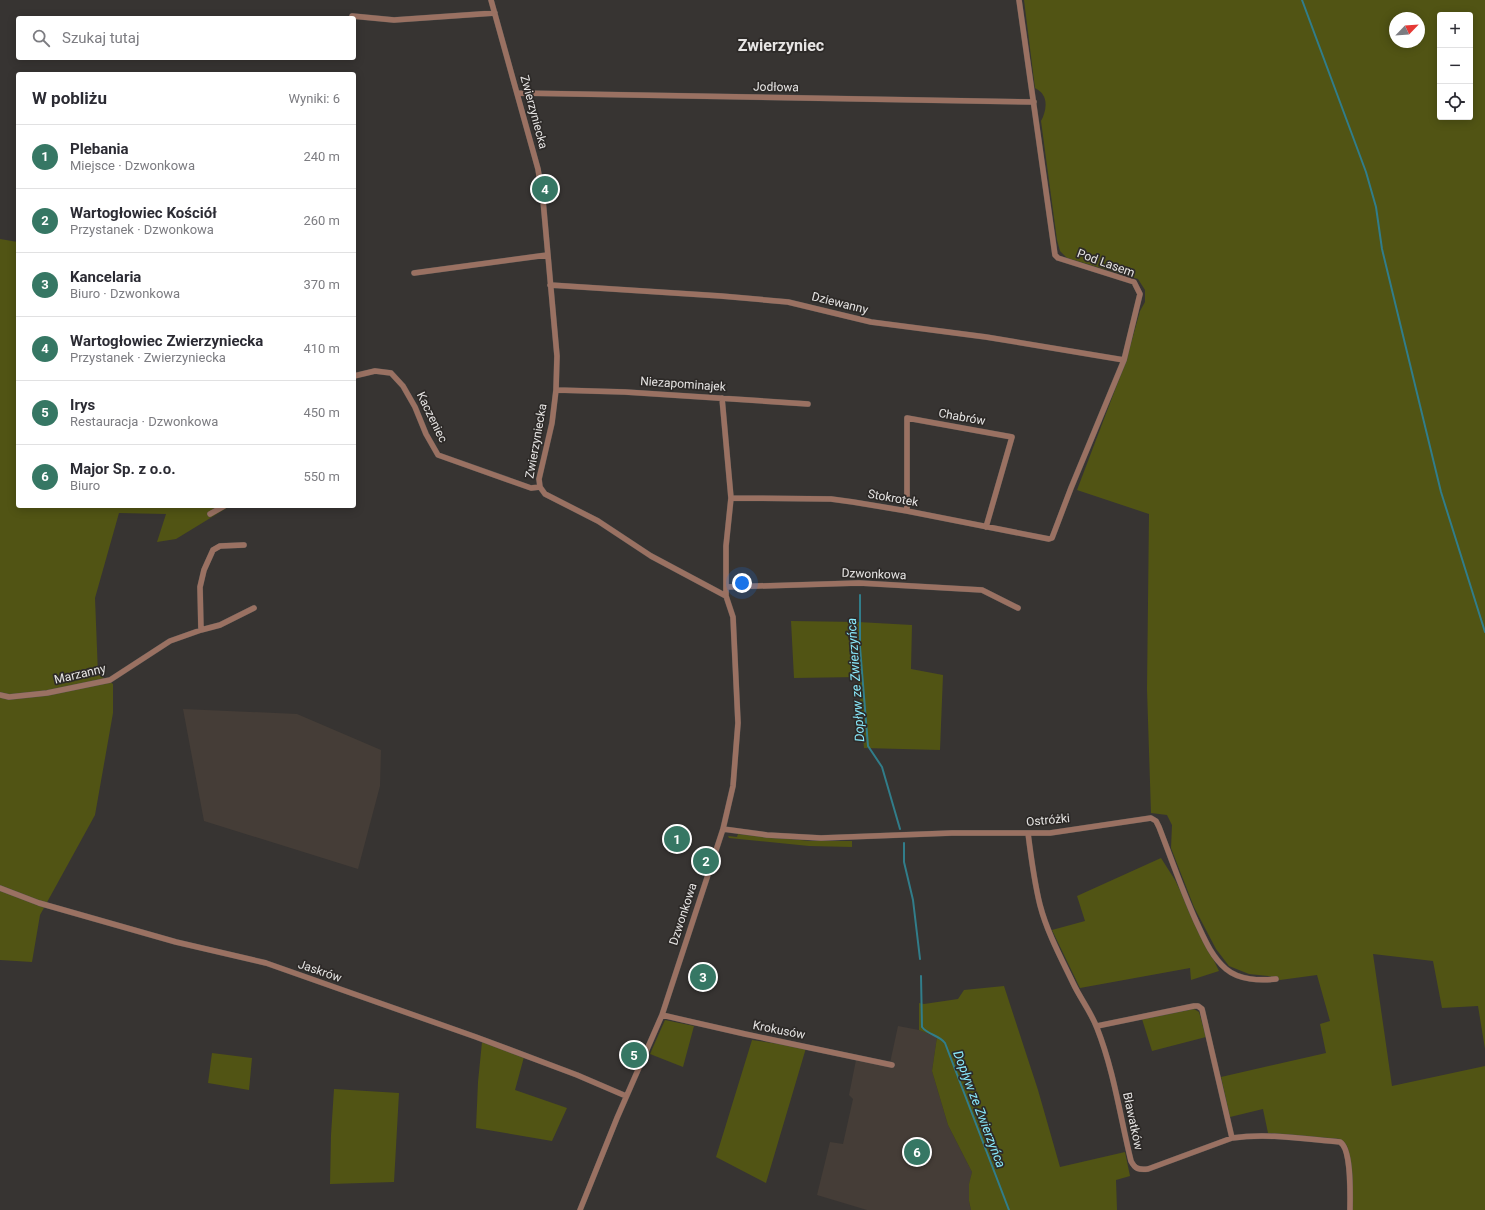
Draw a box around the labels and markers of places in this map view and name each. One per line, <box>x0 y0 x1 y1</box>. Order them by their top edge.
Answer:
pin: 4 <box>532 174 558 204</box>
pin: 1 <box>664 824 690 854</box>
pin: 2 <box>693 846 719 876</box>
pin: 3 <box>690 962 716 992</box>
pin: 5 <box>621 1040 647 1070</box>
pin: 6 <box>904 1137 930 1167</box>

